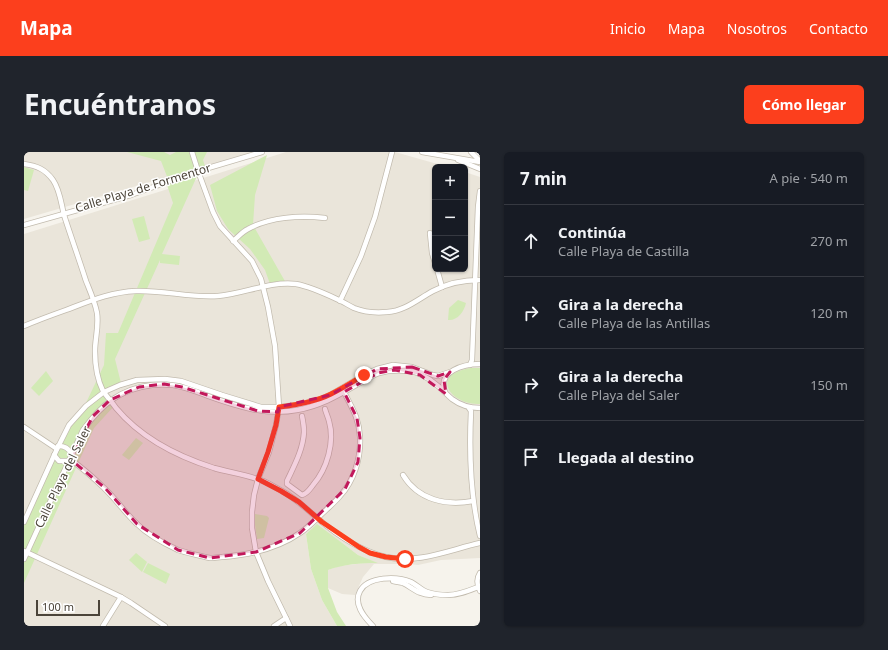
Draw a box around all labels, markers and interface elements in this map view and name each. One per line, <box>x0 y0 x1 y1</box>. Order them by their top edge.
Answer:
text: Mapa <box>20 15 73 41</box>
text: Inicio <box>610 19 646 38</box>
text: Mapa <box>668 19 705 38</box>
text: Nosotros <box>727 19 787 38</box>
text: Contacto <box>809 19 868 38</box>
text: Encuéntranos <box>24 85 216 123</box>
button: Cómo llegar <box>744 85 864 124</box>
street label: Calle Playa de Formentor <box>73 159 213 216</box>
map controls <box>432 164 468 272</box>
button: + <box>432 164 468 200</box>
text: 7 min <box>520 167 567 190</box>
text: A pie · 540 m <box>770 169 848 187</box>
button: − <box>432 200 468 236</box>
text: Continúa <box>558 222 626 242</box>
icon: ahead <box>520 230 542 252</box>
text: 270 m <box>810 232 848 250</box>
button: layers <box>432 236 468 272</box>
text: Calle Playa de Castilla <box>558 242 689 260</box>
text: Gira a la derecha <box>558 294 683 314</box>
icon: right <box>520 302 542 324</box>
text: 120 m <box>810 304 848 322</box>
text: Calle Playa de las Antillas <box>558 314 710 332</box>
route end <box>355 366 373 384</box>
text: Gira a la derecha <box>558 366 683 386</box>
icon: right <box>520 374 542 396</box>
text: 150 m <box>810 376 848 394</box>
text: Calle Playa del Saler <box>558 386 679 404</box>
street label: Calle Playa del Saler <box>30 423 95 531</box>
icon: arrive <box>520 446 542 468</box>
text: Llegada al destino <box>558 447 694 467</box>
route start <box>396 550 414 568</box>
scale bar <box>36 598 100 617</box>
text: 100 m <box>42 599 74 614</box>

